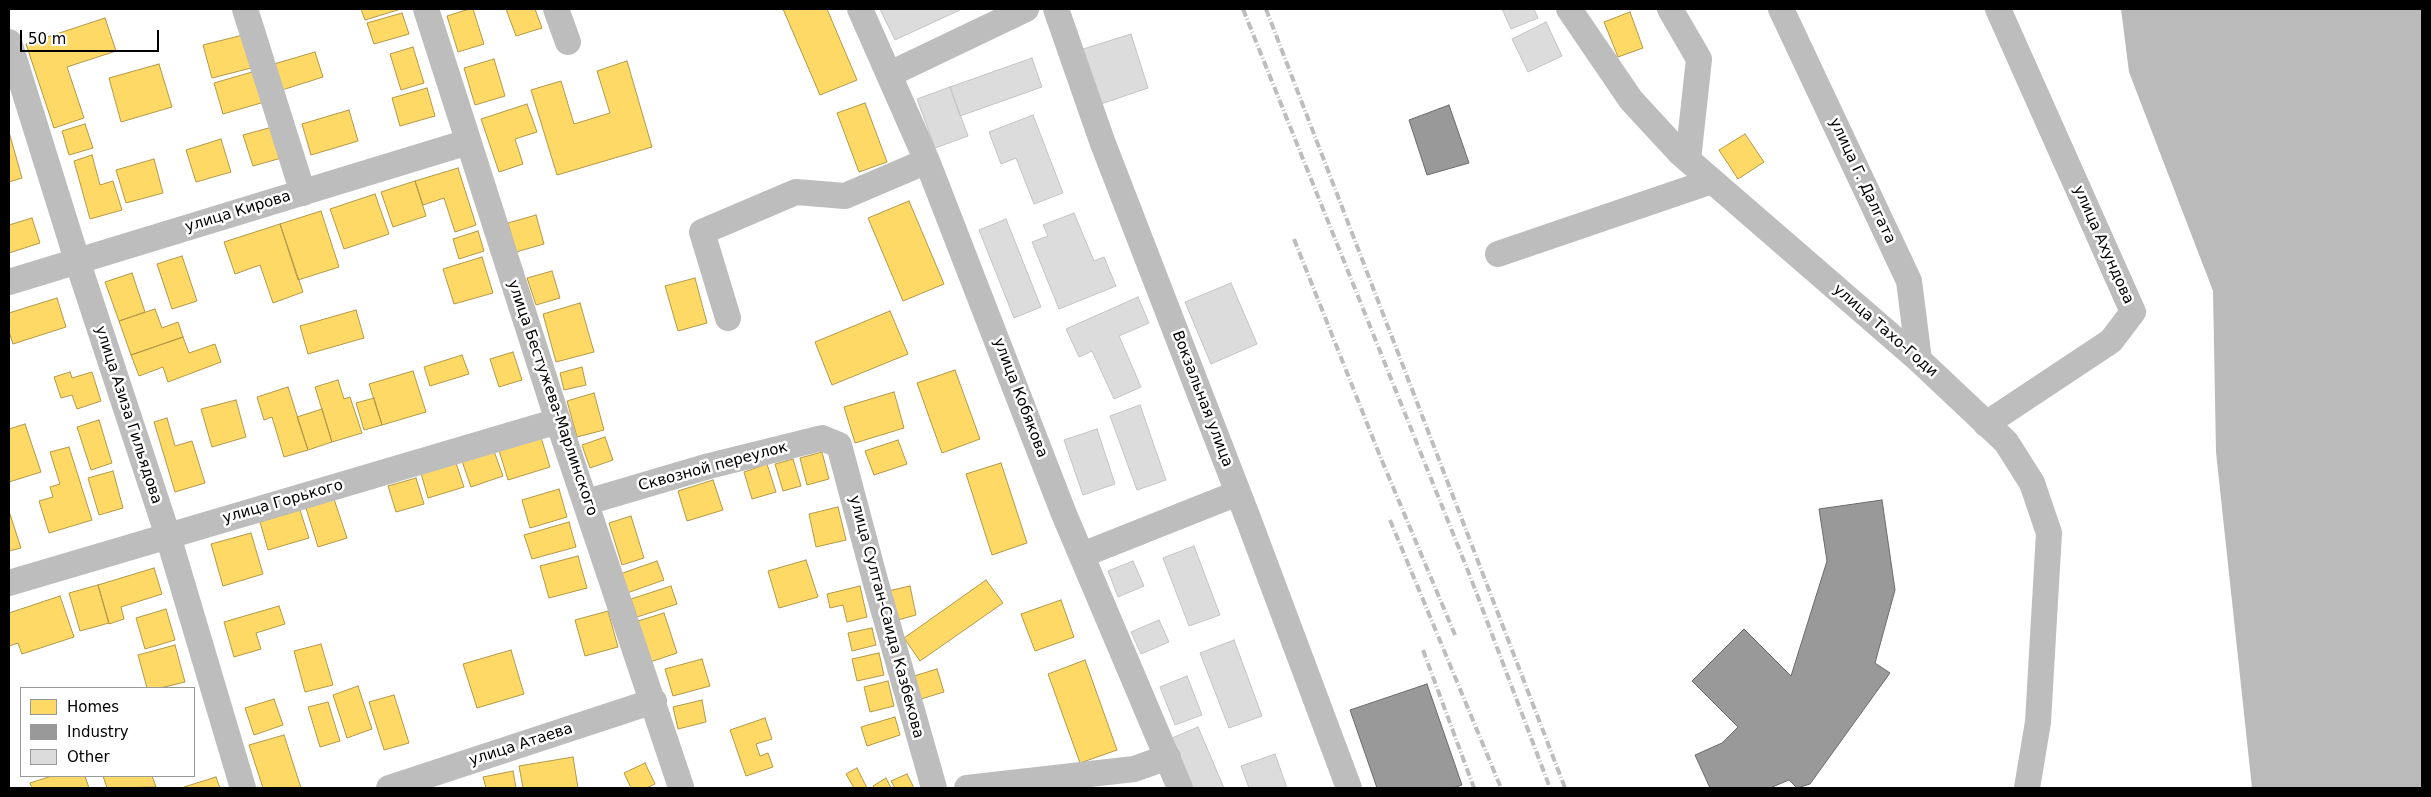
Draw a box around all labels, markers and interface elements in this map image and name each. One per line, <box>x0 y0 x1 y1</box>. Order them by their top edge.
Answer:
scale bar <box>22 20 161 52</box>
text: 50 m <box>28 30 66 48</box>
street label: улица Г. Далгата <box>1825 115 1899 247</box>
street label: улица Ахундова <box>2069 183 2137 307</box>
street label: улица Кирова <box>183 187 293 237</box>
street label: улица Бестужева-Марлинского <box>503 278 601 518</box>
street label: улица Тахо-Годи <box>1829 281 1941 381</box>
street label: улица Азиза Гильядова <box>91 324 165 506</box>
street label: Вокзальная улица <box>1168 328 1236 470</box>
street label: улица Кобякова <box>989 336 1051 460</box>
street label: Сквозной переулок <box>637 438 789 496</box>
street label: улица Горького <box>221 476 345 528</box>
street label: улица Султан-Саида Казбекова <box>845 494 927 740</box>
legend <box>20 687 195 777</box>
text: Homes <box>67 698 119 716</box>
street label: улица Атаева <box>467 720 575 770</box>
text: Industry <box>67 723 129 741</box>
text: Other <box>67 748 110 766</box>

